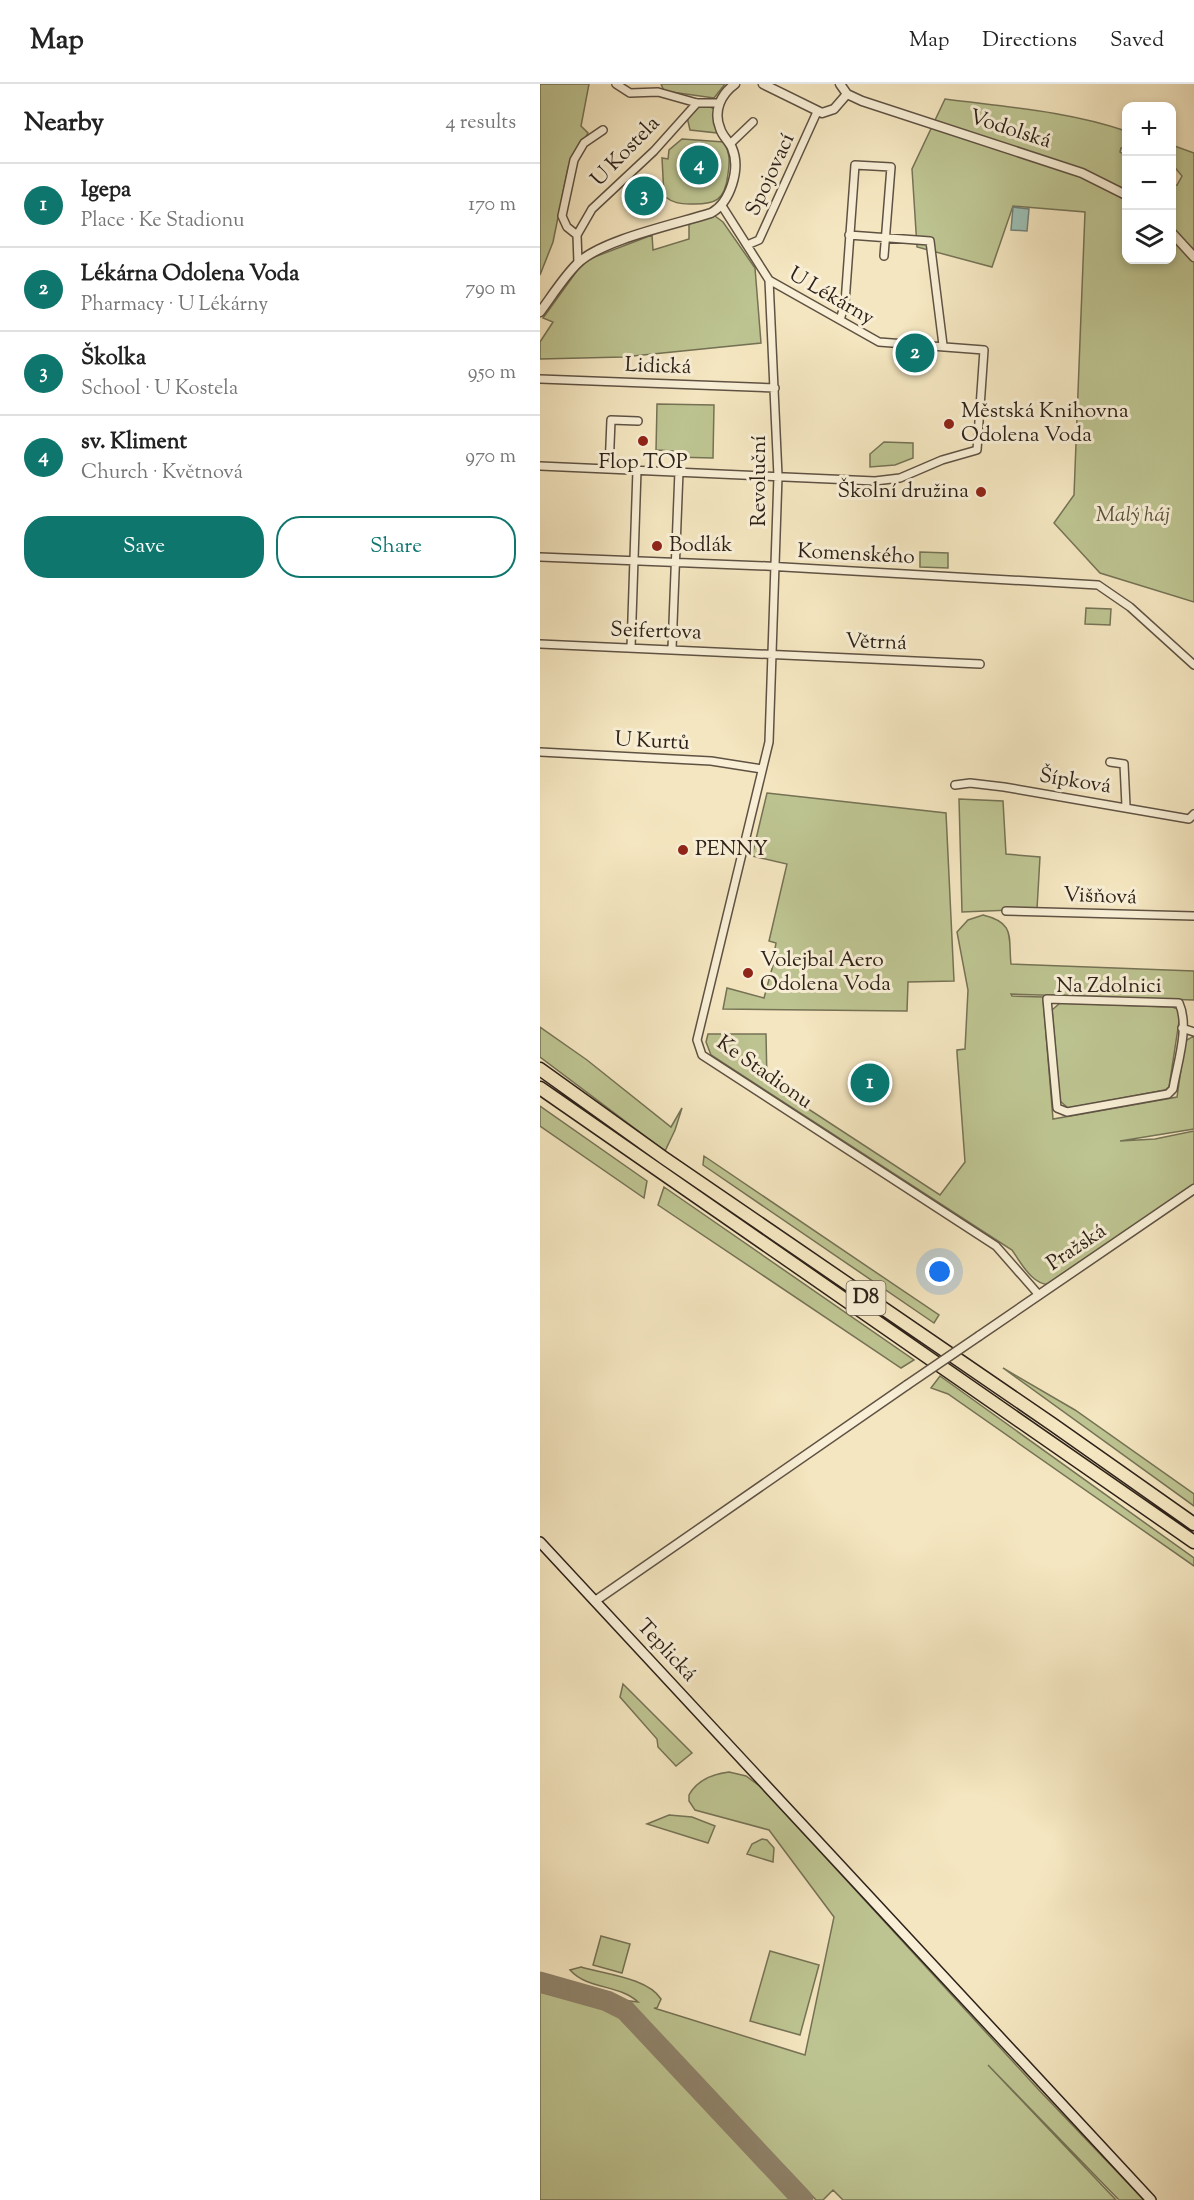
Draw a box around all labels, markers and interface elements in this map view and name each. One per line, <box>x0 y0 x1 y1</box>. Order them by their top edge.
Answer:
text: Map <box>30 21 84 61</box>
text: Map <box>909 26 949 56</box>
text: Directions <box>982 26 1077 56</box>
text: Saved <box>1110 26 1164 56</box>
map controls <box>1122 102 1176 264</box>
button: + <box>1122 102 1176 156</box>
street label: Vodolská <box>965 103 1055 157</box>
text: Nearby <box>24 105 104 142</box>
text: 4 results <box>445 109 516 138</box>
street label: U Kostela <box>585 110 668 194</box>
street label: Spojovací <box>739 129 803 221</box>
pin: 4 <box>680 142 718 188</box>
button: − <box>1122 156 1176 210</box>
pin: 3 <box>624 174 664 218</box>
text: Igepa <box>81 175 131 207</box>
text: 1 <box>40 191 47 220</box>
text: 170 m <box>468 191 516 220</box>
text: Place · Ke Stadionu <box>81 207 245 236</box>
button: layers <box>1122 210 1176 264</box>
text: Lékárna Odolena Voda <box>81 259 299 291</box>
street label: U Lékárny <box>782 260 880 334</box>
text: 2 <box>39 275 48 304</box>
text: 790 m <box>465 275 516 304</box>
text: Pharmacy · U Lékárny <box>81 291 268 320</box>
pin: 2 <box>896 330 934 376</box>
text: Školka <box>81 343 146 375</box>
street label: Lidická <box>624 351 692 383</box>
text: 3 <box>39 359 48 388</box>
text: 950 m <box>468 359 516 388</box>
text: School · U Kostela <box>81 375 238 404</box>
place label: Městská Knihovna Odolena Voda <box>961 397 1129 451</box>
marker: Městská Knihovna Odolena Voda <box>942 417 956 431</box>
text: sv. Kliment <box>81 427 187 459</box>
marker: Flop TOP <box>636 434 650 448</box>
street label: Revoluční <box>745 435 775 527</box>
text: 4 <box>38 443 49 472</box>
text: 970 m <box>465 443 516 472</box>
place label: Flop TOP <box>598 448 688 478</box>
text: Church · Květnová <box>81 459 243 488</box>
place label: Školní družina <box>838 477 969 507</box>
marker: Školní družina <box>974 485 988 499</box>
park label: Malý háj <box>1096 501 1170 531</box>
button: Save <box>24 516 264 578</box>
button: Share <box>276 516 516 578</box>
place label: Bodlák <box>669 531 733 561</box>
street label: Komenského <box>796 537 916 573</box>
marker: Bodlák <box>650 539 664 553</box>
street label: Seifertova <box>610 615 703 649</box>
street label: Větrná <box>845 627 908 659</box>
street label: U Kurtů <box>614 725 690 759</box>
street label: Šípková <box>1037 762 1113 803</box>
place label: PENNY <box>695 835 768 865</box>
marker: PENNY <box>676 843 690 857</box>
street label: Višňová <box>1063 881 1138 913</box>
place label: Volejbal Aero Odolena Voda <box>760 946 891 1000</box>
marker: Volejbal Aero Odolena Voda <box>741 966 755 980</box>
street label: Na Zdolnici <box>1056 972 1162 1002</box>
street label: Ke Stadionu <box>710 1029 818 1117</box>
pin: 1 <box>850 1060 890 1106</box>
street label: Pražská <box>1041 1217 1113 1279</box>
your location <box>925 1257 954 1286</box>
road number: D8 <box>846 1281 886 1315</box>
street label: Teplická <box>629 1613 703 1689</box>

